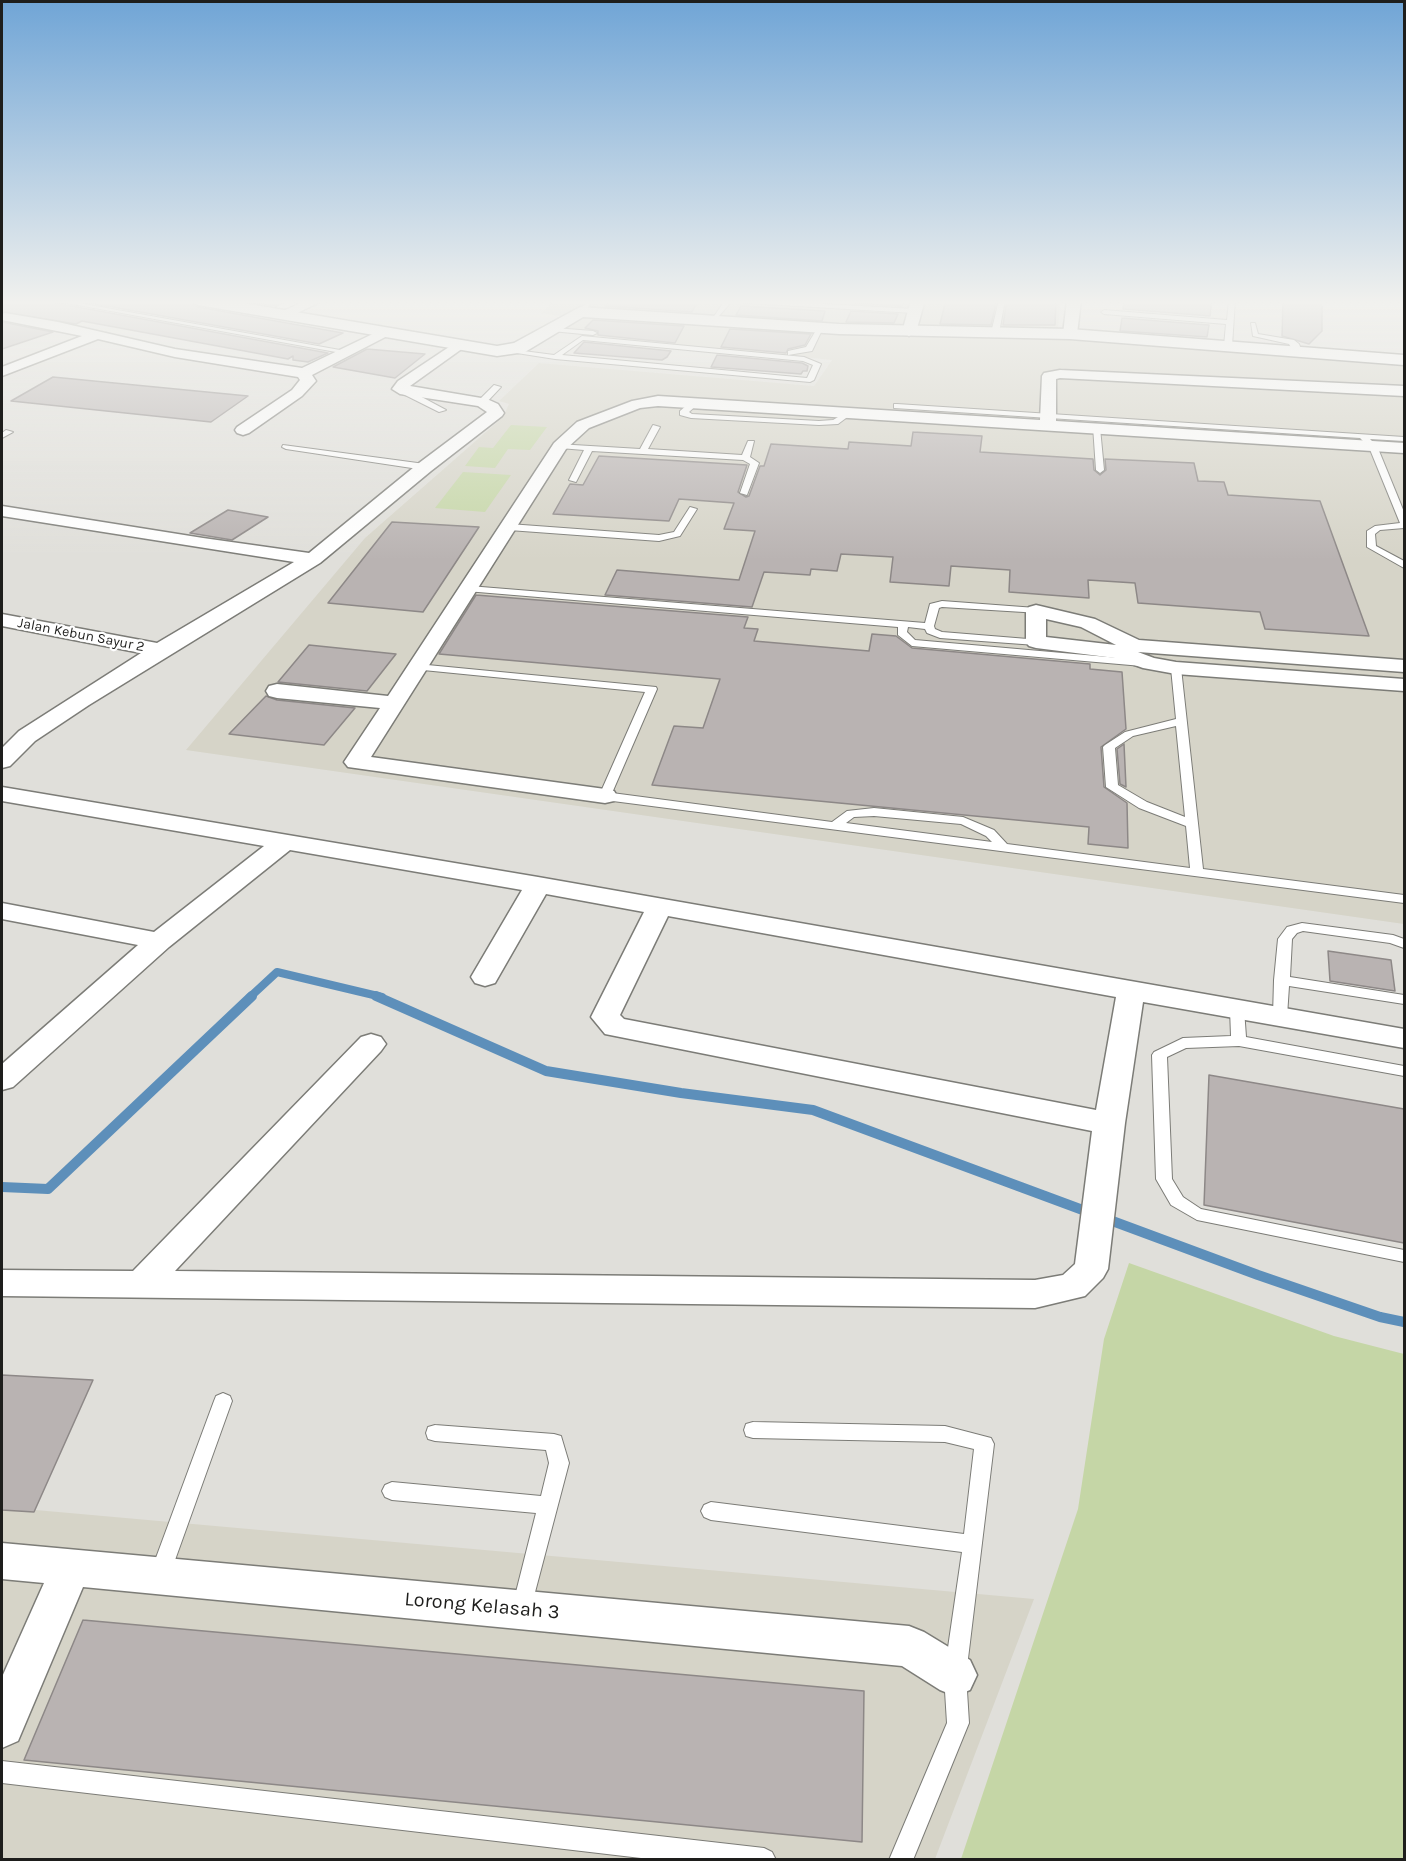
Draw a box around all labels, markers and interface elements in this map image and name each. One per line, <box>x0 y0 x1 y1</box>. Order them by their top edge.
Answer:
street label: Jalan Kebun Sayur 2 <box>16 614 146 656</box>
street label: Lorong Kelasah 3 <box>403 1587 561 1625</box>

